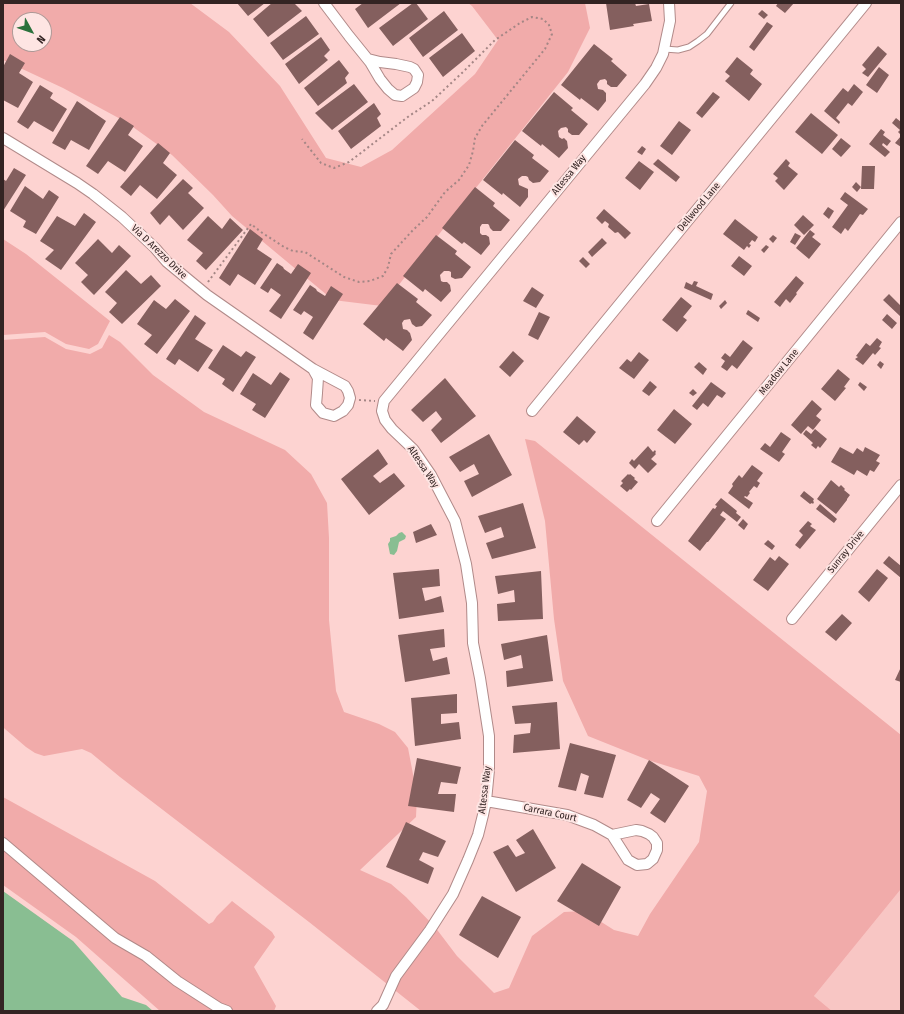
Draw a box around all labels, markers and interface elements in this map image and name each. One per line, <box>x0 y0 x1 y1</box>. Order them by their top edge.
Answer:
north arrow <box>12 12 52 52</box>
text: N <box>34 33 48 46</box>
street label: Altessa Way <box>549 153 589 197</box>
street label: Dellwood Lane <box>675 180 723 234</box>
street label: Via D Arezzo Drive <box>129 222 189 282</box>
street label: Meadow Lane <box>757 347 801 397</box>
street label: Altessa Way <box>405 444 441 490</box>
street label: Sunray Drive <box>825 528 867 576</box>
street label: Altessa Way <box>476 765 494 815</box>
street label: Carrara Court <box>522 802 578 824</box>

